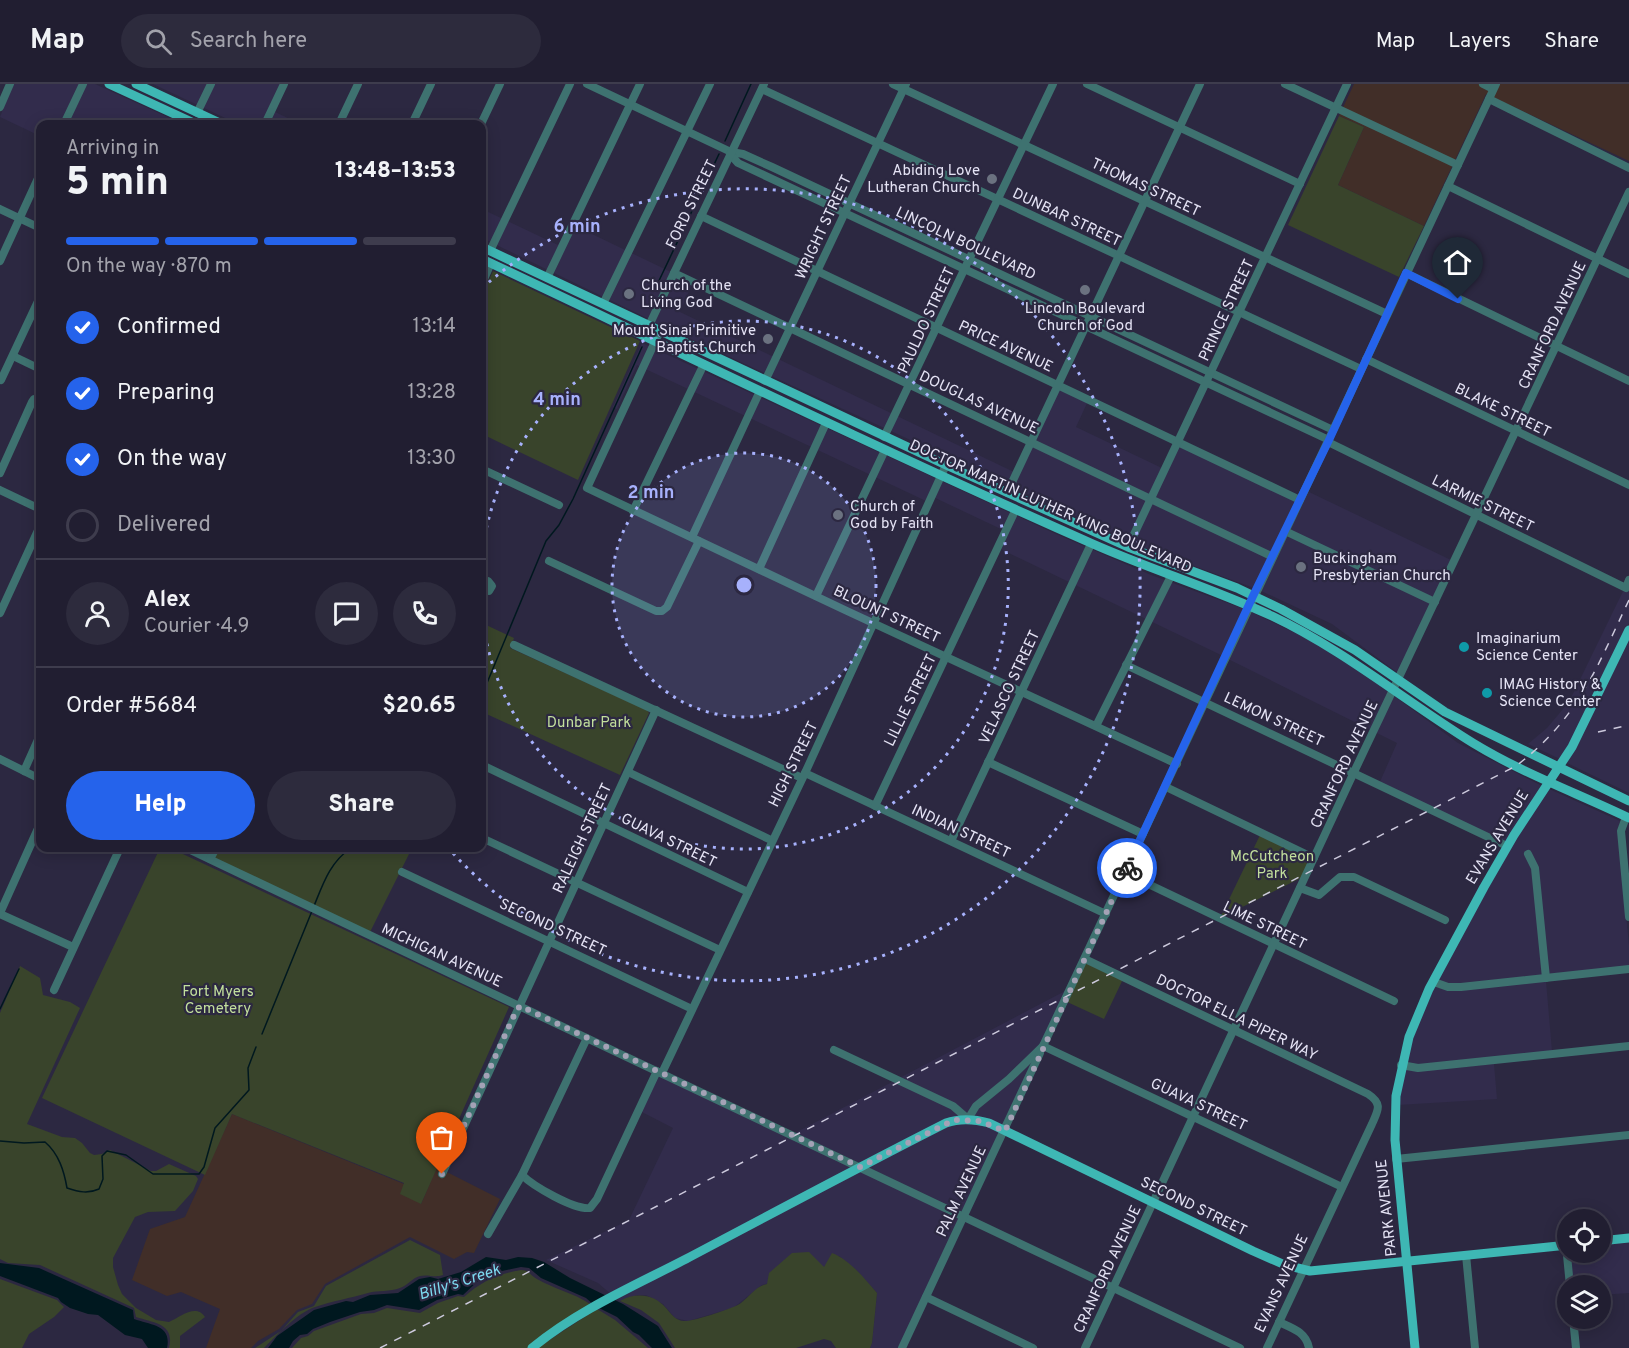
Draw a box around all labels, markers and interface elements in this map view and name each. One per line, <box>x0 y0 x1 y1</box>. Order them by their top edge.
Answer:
search box <box>121 14 541 68</box>
text: Map <box>30 23 85 59</box>
icon: search <box>142 25 175 58</box>
text: Search here <box>190 28 307 55</box>
text: Map <box>1376 28 1415 55</box>
text: Layers <box>1448 28 1511 55</box>
text: Share <box>1544 28 1599 55</box>
text: Arriving in <box>66 136 159 162</box>
street label: THOMAS STREET <box>1088 155 1203 222</box>
street label: FORD STREET <box>663 157 722 252</box>
text: 13:48–13:53 <box>335 158 456 185</box>
text: 5 min <box>66 160 169 209</box>
place label: Abiding Love Lutheran Church <box>867 162 980 198</box>
street label: WRIGHT STREET <box>792 172 857 283</box>
marker: Abiding Love Lutheran Church <box>985 172 999 186</box>
street label: DUNBAR STREET <box>1009 185 1124 252</box>
street label: LINCOLN BOULEVARD <box>892 203 1039 285</box>
text: 6 min <box>553 216 601 239</box>
pin <box>1432 237 1483 299</box>
icon: home <box>1441 246 1474 279</box>
text: On the way · 870 m <box>66 254 232 280</box>
street label: PRINCE STREET <box>1195 257 1259 365</box>
street label: CRANFORD AVENUE <box>1515 259 1591 393</box>
street label: PAULDO STREET <box>894 265 960 377</box>
place label: Church of the Living God <box>641 277 732 313</box>
marker: Lincoln Boulevard Church of God <box>1078 283 1092 297</box>
marker: Church of the Living God <box>622 287 636 301</box>
place label: Lincoln Boulevard Church of God <box>1025 300 1145 336</box>
icon: check <box>66 311 99 344</box>
text: Confirmed <box>117 314 221 341</box>
text: 13:14 <box>413 314 456 340</box>
street label: PRICE AVENUE <box>955 317 1056 378</box>
place label: Mount Sinai Primitive Baptist Church <box>613 322 756 358</box>
marker: Mount Sinai Primitive Baptist Church <box>761 332 775 346</box>
street label: DOUGLAS AVENUE <box>916 367 1041 439</box>
icon: check <box>66 377 99 410</box>
text: Preparing <box>117 380 215 407</box>
text: 13:28 <box>408 380 456 406</box>
street label: BLAKE STREET <box>1451 380 1554 443</box>
text: 4 min <box>533 389 581 412</box>
street label: DOCTOR MARTIN LUTHER KING BOULEVARD <box>906 436 1194 578</box>
icon: check <box>66 443 99 476</box>
text: On the way <box>117 446 227 473</box>
text: 13:30 <box>407 446 456 472</box>
street label: LARMIE STREET <box>1428 471 1536 537</box>
text: 2 min <box>627 482 675 505</box>
place label: Church of God by Faith <box>850 498 933 534</box>
marker: Church of God by Faith <box>831 508 845 522</box>
text: Delivered <box>117 512 211 539</box>
place label: Buckingham Presbyterian Church <box>1313 550 1451 586</box>
marker: Buckingham Presbyterian Church <box>1294 560 1308 574</box>
centre of rings <box>734 575 754 595</box>
button: person <box>66 582 129 645</box>
button: chat <box>315 582 378 645</box>
button: phone <box>393 582 456 645</box>
street label: BLOUNT STREET <box>830 582 943 648</box>
text: Alex <box>144 587 191 614</box>
text: Courier · 4.9 <box>144 614 249 640</box>
street label: VELASCO STREET <box>976 628 1045 748</box>
place label: Imaginarium Science Center <box>1476 630 1578 666</box>
marker: Imaginarium Science Center <box>1457 640 1471 654</box>
street label: LILLIE STREET <box>881 652 942 750</box>
place label: IMAG History & Science Center <box>1499 676 1601 712</box>
marker: IMAG History & Science Center <box>1480 686 1494 700</box>
street label: LEMON STREET <box>1220 689 1326 752</box>
text: Order #5684 <box>66 693 197 720</box>
text: $20.65 <box>382 693 456 720</box>
street label: CRANFORD AVENUE <box>1307 698 1383 832</box>
park label: Dunbar Park <box>547 714 631 733</box>
street label: HIGH STREET <box>765 719 823 811</box>
button: Help <box>66 771 255 840</box>
button: Share <box>267 771 456 840</box>
street label: RALEIGH STREET <box>550 781 617 897</box>
street label: EVANS AVENUE <box>1463 787 1534 888</box>
street label: INDIAN STREET <box>908 801 1013 864</box>
street label: GUAVA STREET <box>617 810 719 873</box>
courier <box>1097 838 1157 898</box>
park label: McCutcheon Park <box>1230 848 1314 884</box>
icon: bike <box>1111 852 1144 885</box>
street label: SECOND STREET <box>496 895 609 962</box>
street label: LIME STREET <box>1219 898 1309 955</box>
street label: MICHIGAN AVENUE <box>378 920 505 993</box>
street label: DOCTOR ELLA PIPER WAY <box>1152 971 1321 1066</box>
park label: Fort Myers Cemetery <box>182 983 254 1019</box>
street label: GUAVA STREET <box>1147 1075 1250 1136</box>
pin <box>416 1112 467 1174</box>
icon: bag <box>425 1121 458 1154</box>
street label: PALM AVENUE <box>933 1143 992 1240</box>
street label: PARK AVENUE <box>1373 1158 1402 1257</box>
street label: SECOND STREET <box>1137 1173 1250 1241</box>
street label: CRANFORD AVENUE <box>1070 1203 1146 1337</box>
map controls <box>1557 1209 1611 1329</box>
button: locate <box>1557 1209 1611 1263</box>
street label: EVANS AVENUE <box>1251 1231 1314 1336</box>
water label: Billy's Creek <box>416 1260 504 1306</box>
button: layers <box>1557 1275 1611 1329</box>

